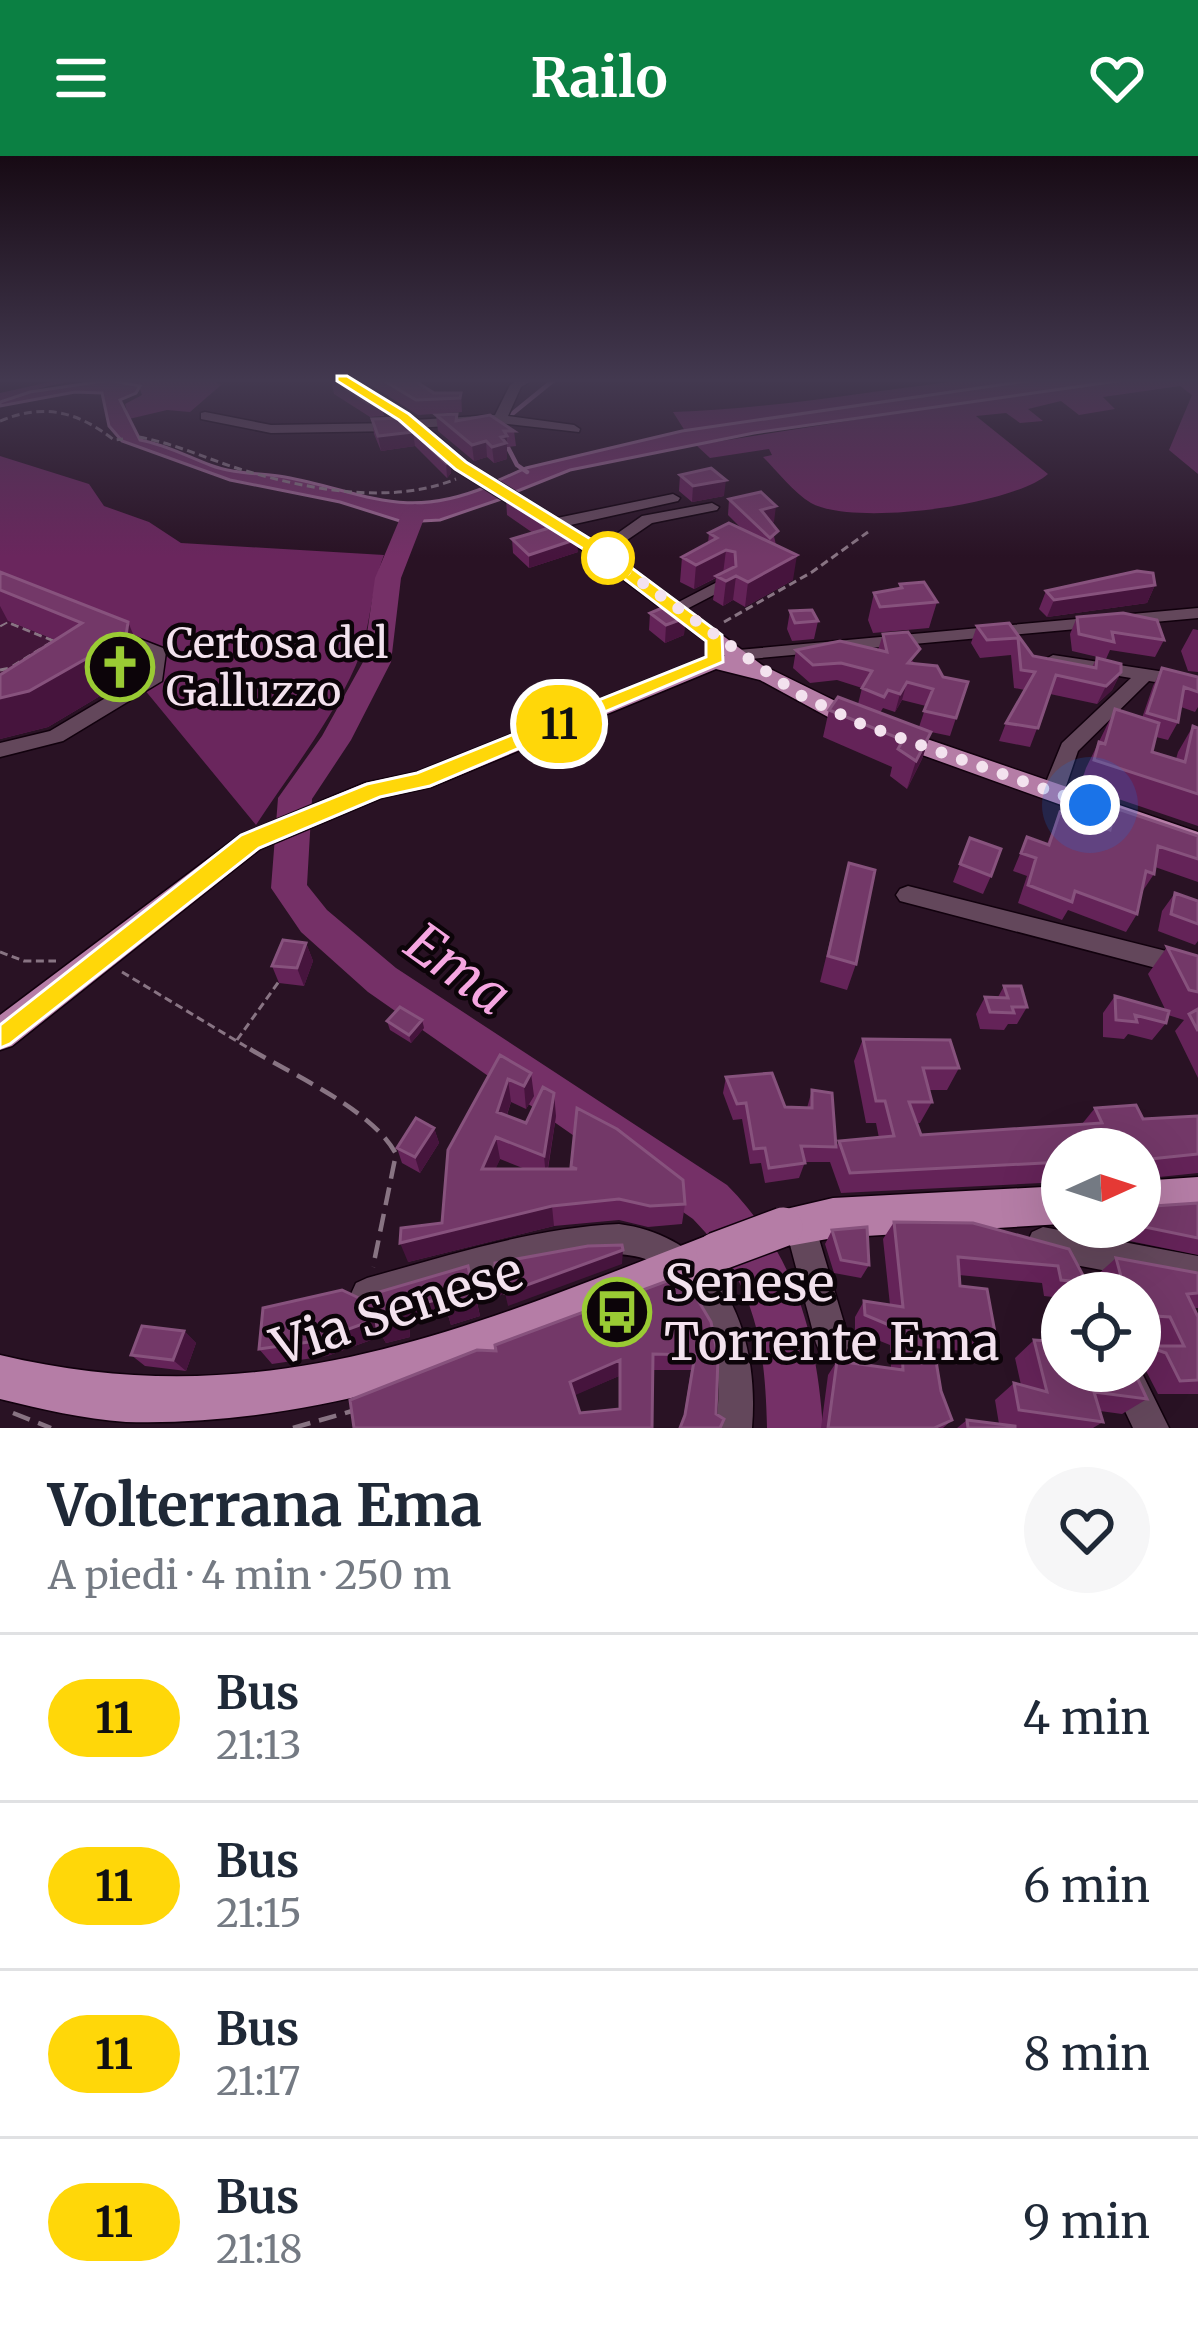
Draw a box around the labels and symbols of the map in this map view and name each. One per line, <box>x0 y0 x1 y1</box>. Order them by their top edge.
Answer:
unlabelled marker <box>583 533 633 583</box>
place label: Certosa del Galluzzo <box>166 617 388 717</box>
church icon: Certosa del Galluzzo <box>85 632 155 702</box>
line badge: 11 <box>505 685 613 763</box>
your location <box>1060 775 1120 835</box>
water label: Ema <box>392 908 524 1030</box>
north arrow <box>1041 1128 1161 1248</box>
street label: Via Senese <box>263 1238 530 1380</box>
place label: Senese Torrente Ema <box>664 1251 1000 1374</box>
bus stop icon: Senese Torrente Ema <box>582 1277 652 1347</box>

